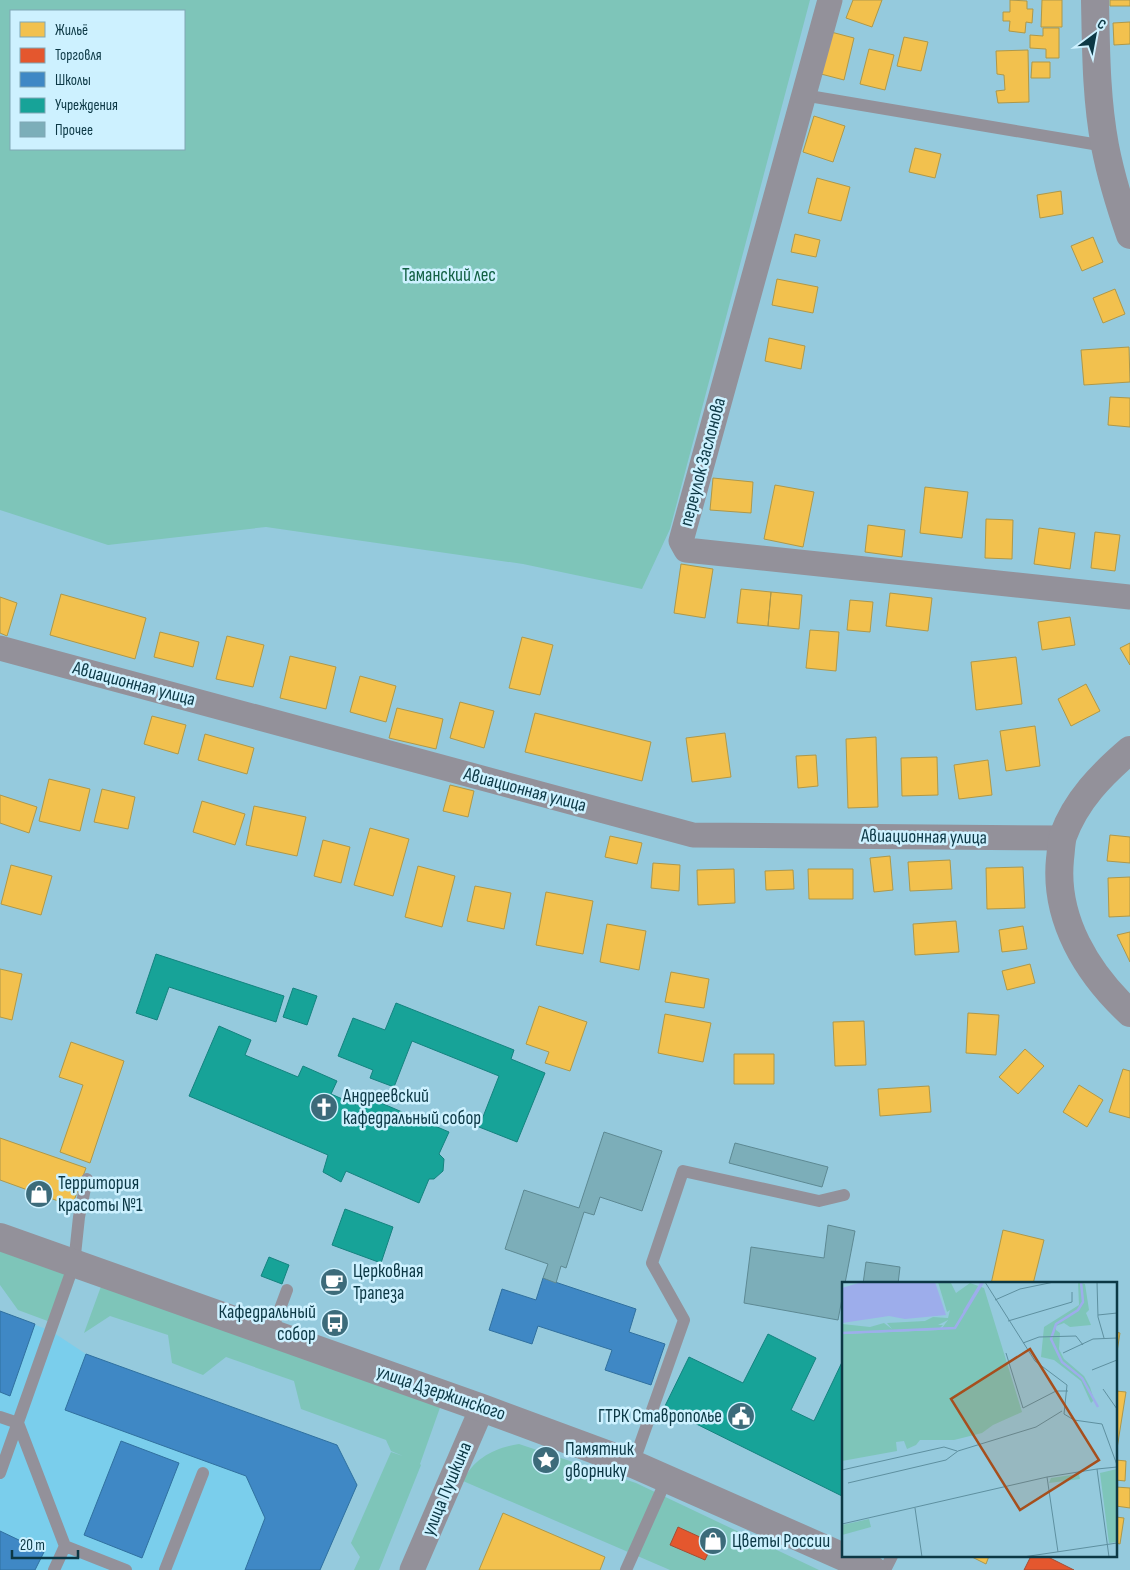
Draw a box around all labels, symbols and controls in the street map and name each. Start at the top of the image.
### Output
legend [10,10,185,150]
north arrow [1070,10,1120,60]
text: С [1094,15,1109,34]
text: Жильё [55,21,88,40]
text: Торговля [55,46,102,65]
text: Школы [55,71,91,90]
text: Учреждения [55,96,118,115]
text: Прочее [55,121,93,140]
park label: Таманский лес [402,264,496,287]
street label: переулок Заслонова [675,395,731,529]
street label: Авиационная улица [69,656,198,711]
street label: Авиационная улица [460,762,589,817]
street label: Авиационная улица [860,824,987,850]
place label: Андреевский кафедральный собор [342,1085,481,1130]
church icon: Андреевский кафедральный собор [309,1092,339,1122]
place label: Территория красоты №1 [58,1172,143,1217]
shop icon: Территория красоты №1 [24,1179,54,1209]
place label: Церковная Трапеза [353,1260,424,1305]
cafe icon: Церковная Трапеза [319,1267,349,1297]
inset map [842,1282,1118,1558]
place label: Кафедральный собор [219,1301,316,1346]
bus stop icon: Кафедральный собор [320,1308,350,1338]
street label: улица Дзержинского [373,1360,509,1426]
public building icon: ГТРК Ставрополье [726,1401,756,1431]
place label: ГТРК Ставрополье [598,1405,722,1428]
place label: Памятник дворнику [565,1438,635,1483]
street label: улица Пушкина [417,1439,477,1539]
place icon: Памятник дворнику [531,1445,561,1475]
shop icon: Цветы России [698,1526,728,1556]
scale bar [12,1528,79,1560]
place label: Цветы России [732,1530,830,1553]
text: 20 m [20,1536,45,1555]

